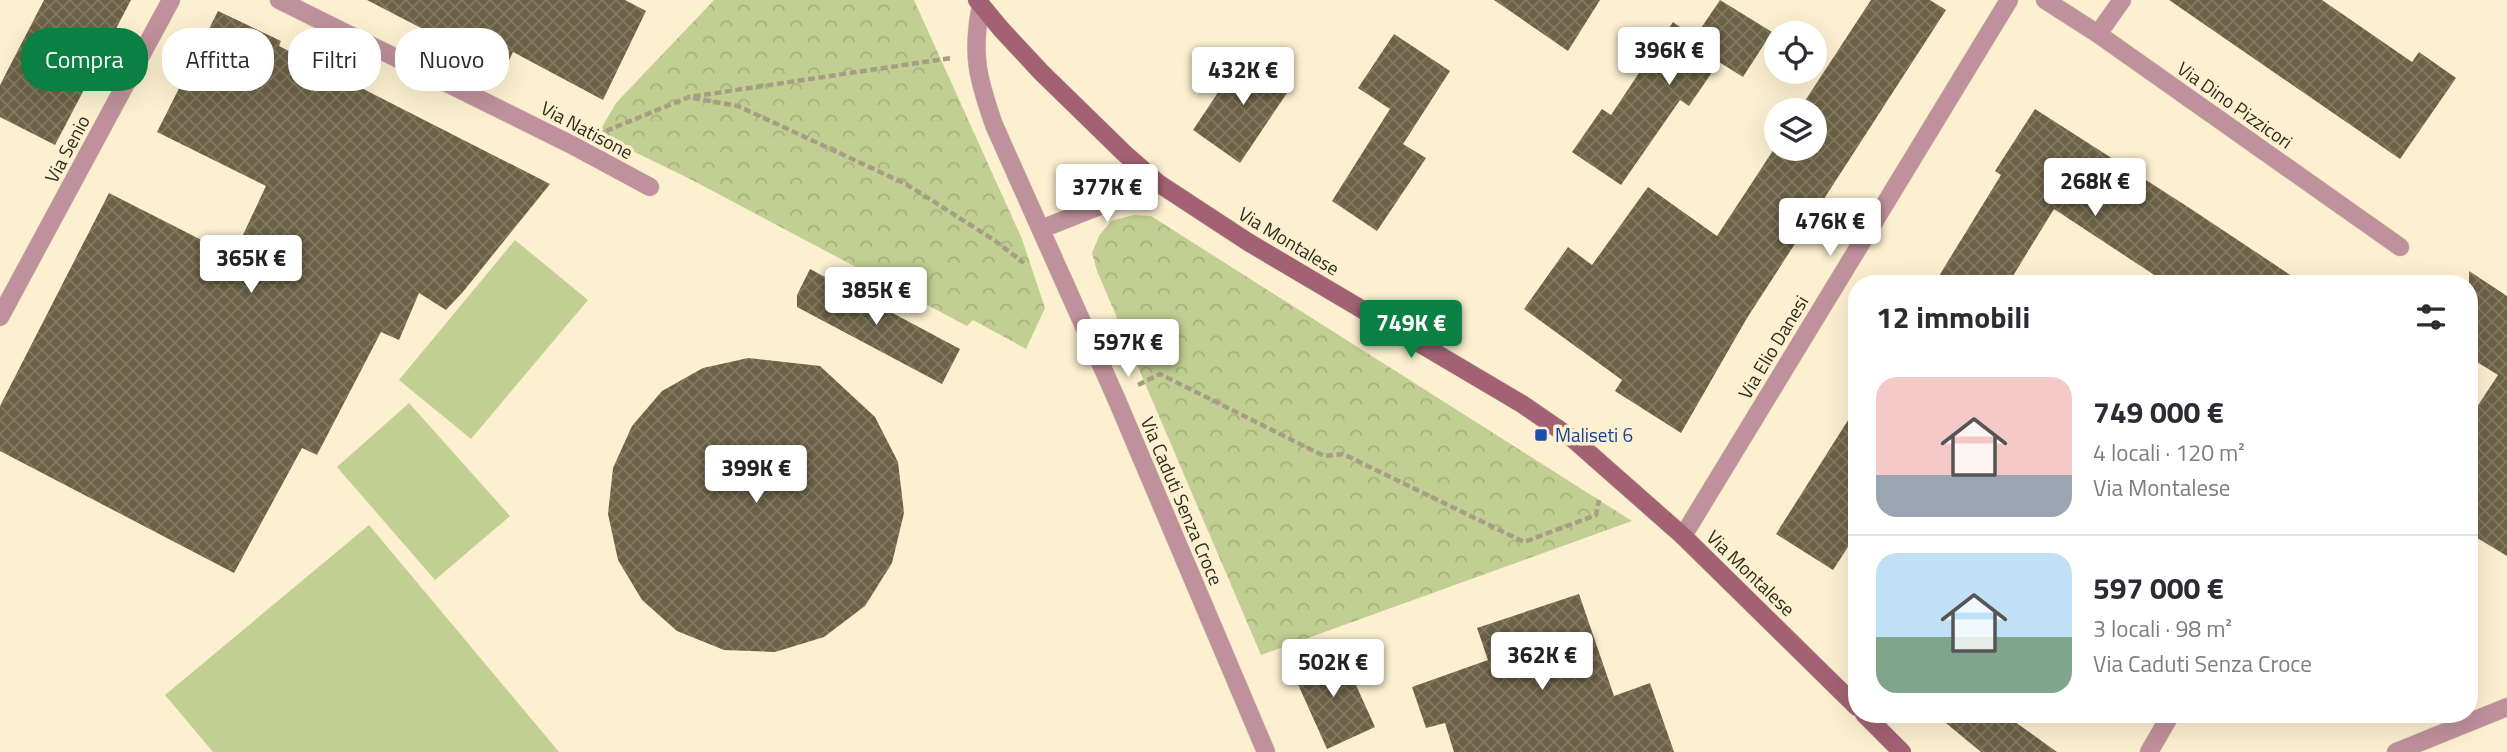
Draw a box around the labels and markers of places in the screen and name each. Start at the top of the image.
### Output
pin: 396K € [1612,28,1726,87]
pin: 432K € [1186,48,1300,107]
pin: 268K € [2038,158,2152,218]
pin: 377K € [1050,164,1164,224]
pin: 476K € [1773,198,1887,258]
pin: 365K € [194,236,308,295]
pin: 385K € [819,268,933,327]
pin: 749K € [1354,300,1468,360]
pin: 597K € [1071,320,1185,379]
place label: Maliseti 6 [1555,420,1633,449]
marker: Maliseti 6 [1533,427,1549,443]
pin: 399K € [699,446,813,505]
pin: 362K € [1485,632,1599,692]
pin: 502K € [1276,640,1390,699]

